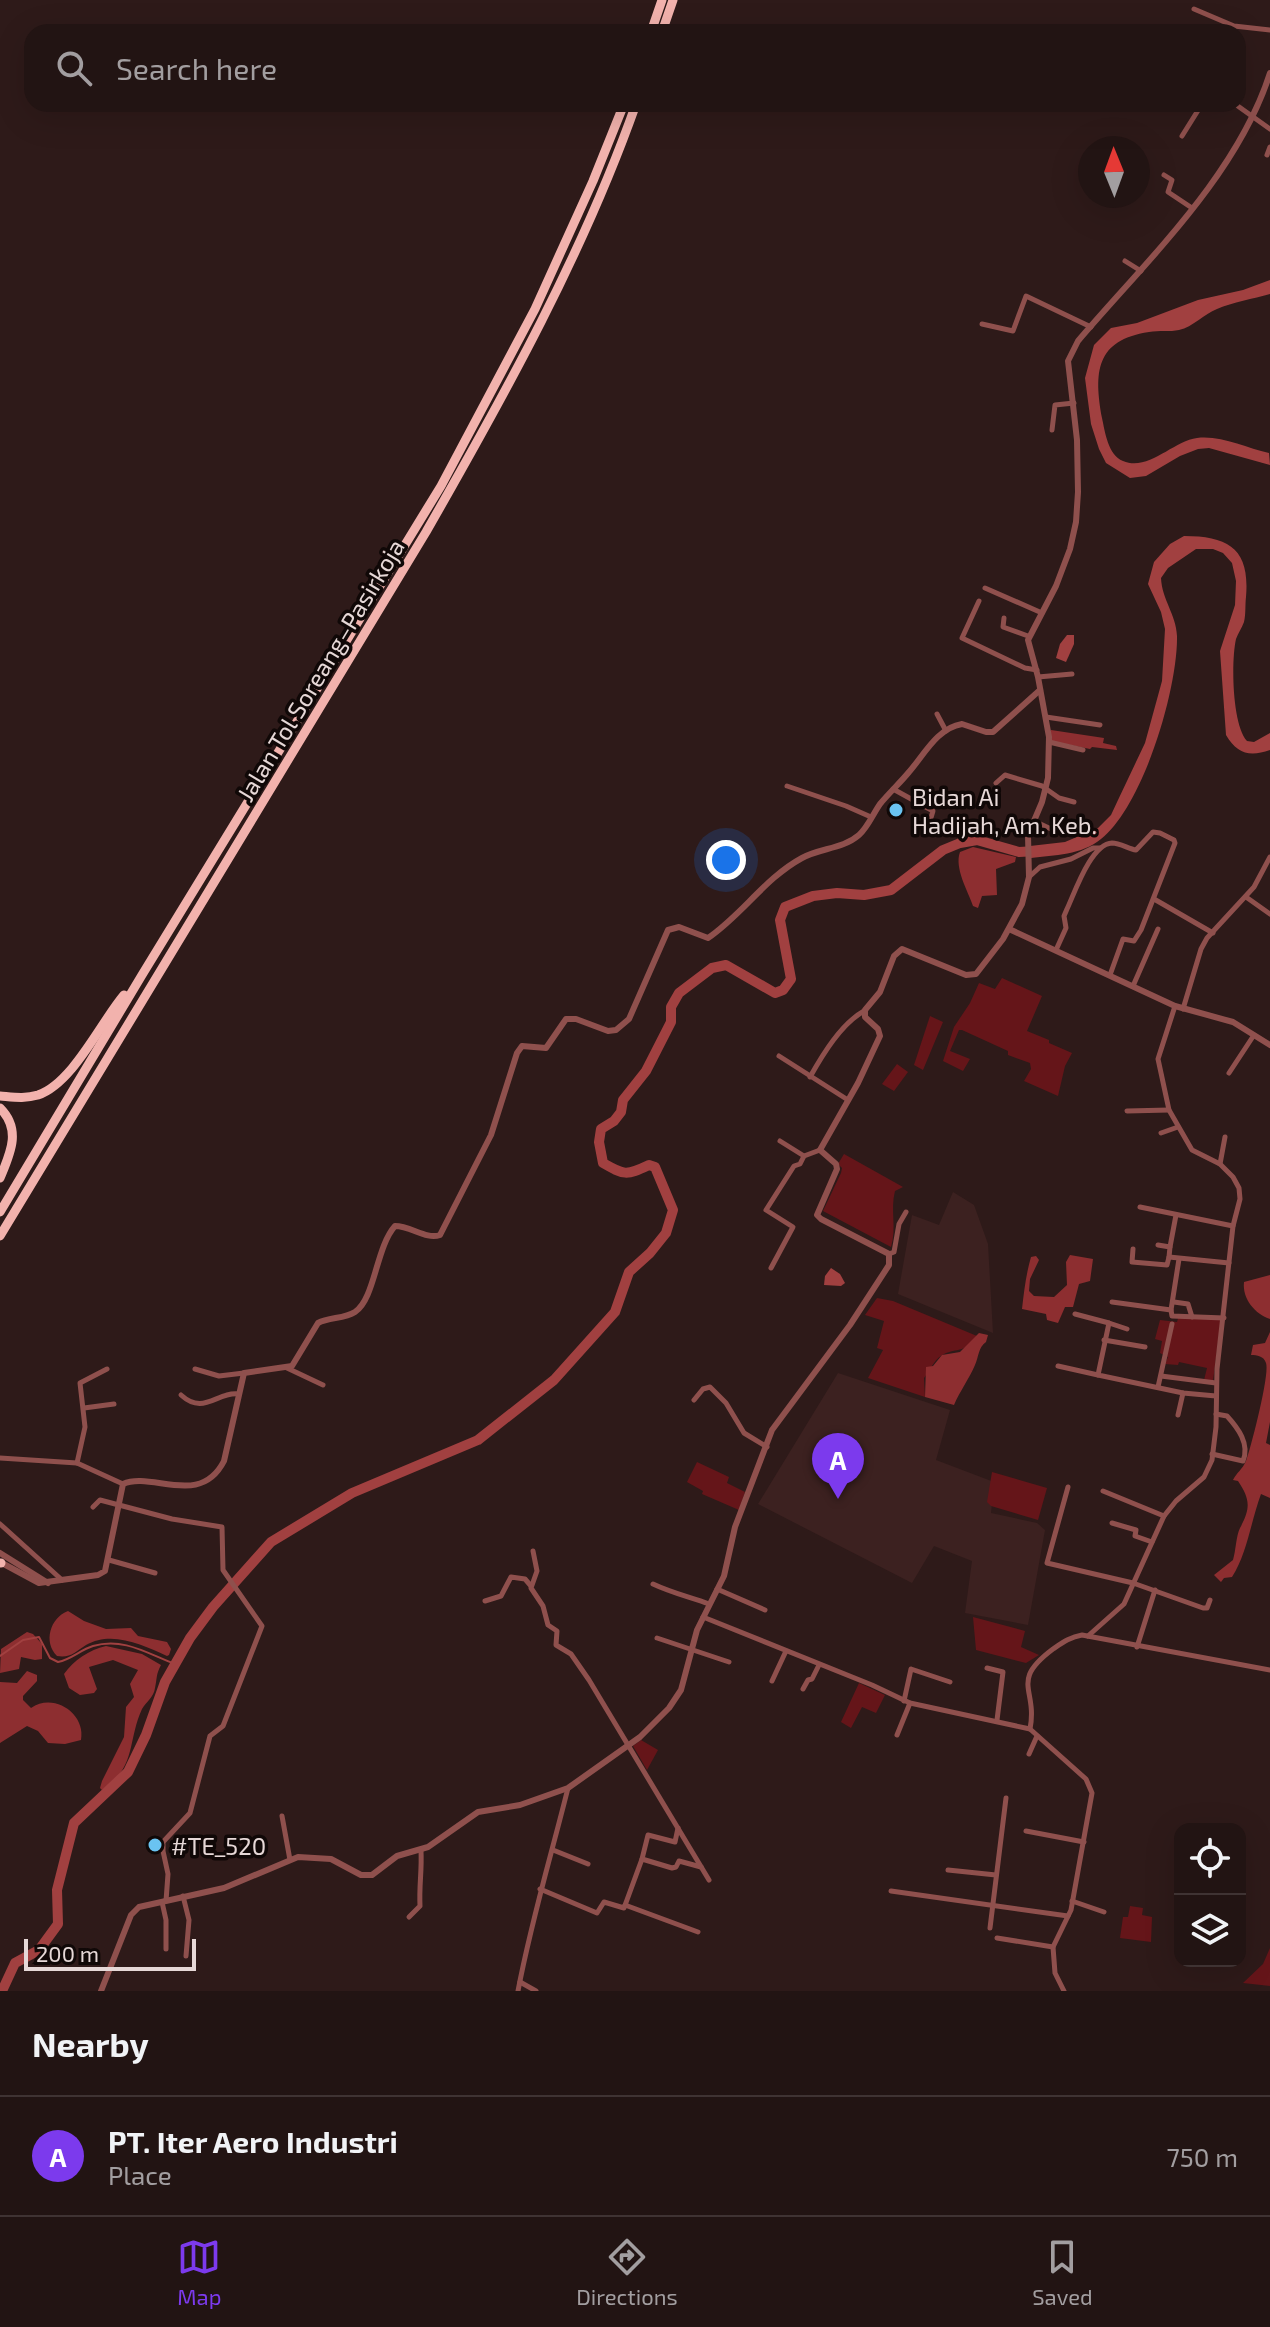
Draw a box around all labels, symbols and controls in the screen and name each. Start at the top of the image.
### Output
search box [24,24,1246,112]
icon: search [52,46,96,90]
text: Search here [116,50,277,86]
north arrow [1078,136,1150,208]
street label: Jalan Tol Soreang–Pasirkoja [230,534,410,806]
place label: Bidan Ai Hadijah, Am. Keb. [912,782,1097,839]
marker: Bidan Ai Hadijah, Am. Keb. [887,801,905,819]
your location [706,840,746,880]
pin: A [812,1433,864,1499]
map controls [1174,1823,1246,1967]
button: locate [1174,1823,1246,1895]
place label: #TE_520 [171,1831,266,1860]
marker: #TE_520 [146,1836,164,1854]
button: layers [1174,1895,1246,1967]
scale bar [24,1935,196,1971]
text: 200 m [36,1940,99,1966]
text: Nearby [32,2023,149,2064]
text: PT. Iter Aero Industri [108,2123,398,2159]
text: A [50,2141,66,2172]
text: 750 m [1166,2141,1238,2172]
text: Place [108,2159,172,2190]
tab: Map [177,2235,221,2309]
tab: Directions [576,2235,678,2309]
tab: Saved [1032,2235,1093,2309]

